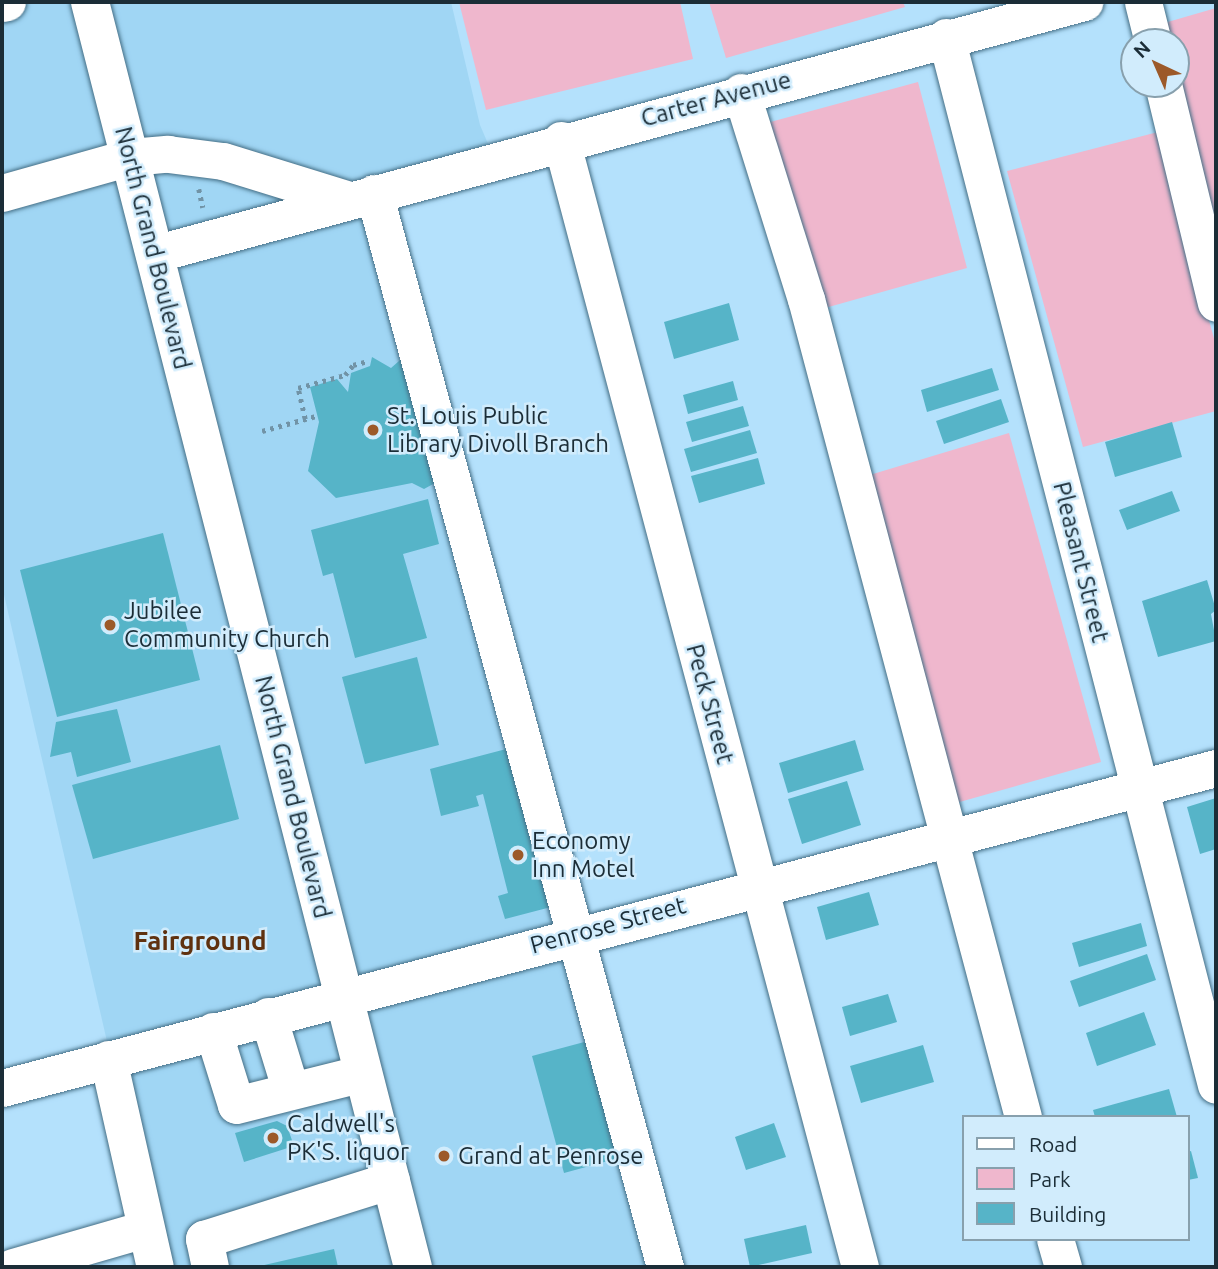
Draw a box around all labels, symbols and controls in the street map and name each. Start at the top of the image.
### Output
north arrow [1120,28,1190,98]
text: N [1129,36,1155,62]
street label: Carter Avenue [638,65,794,133]
street label: North Grand Boulevard [109,124,197,372]
place label: St. Louis Public Library Divoll Branch [387,402,609,458]
marker: St. Louis Public Library Divoll Branch [365,422,381,438]
street label: Pleasant Street [1047,479,1115,645]
place label: Jubilee Community Church [124,597,330,653]
marker: Jubilee Community Church [102,617,118,633]
street label: Peck Street [680,641,740,767]
street label: North Grand Boulevard [249,673,337,921]
place label: Economy Inn Motel [532,827,635,883]
marker: Economy Inn Motel [510,847,526,863]
street label: Penrose Street [527,890,689,960]
district label: Fairground [133,925,267,957]
place label: Caldwell's PK'S. liquor [287,1110,409,1166]
legend [962,1115,1190,1241]
marker: Caldwell's PK'S. liquor [265,1130,281,1146]
text: Road [1029,1132,1077,1156]
place label: Grand at Penrose [458,1142,643,1170]
marker: Grand at Penrose [436,1148,452,1164]
text: Park [1029,1167,1071,1191]
text: Building [1029,1202,1106,1226]

